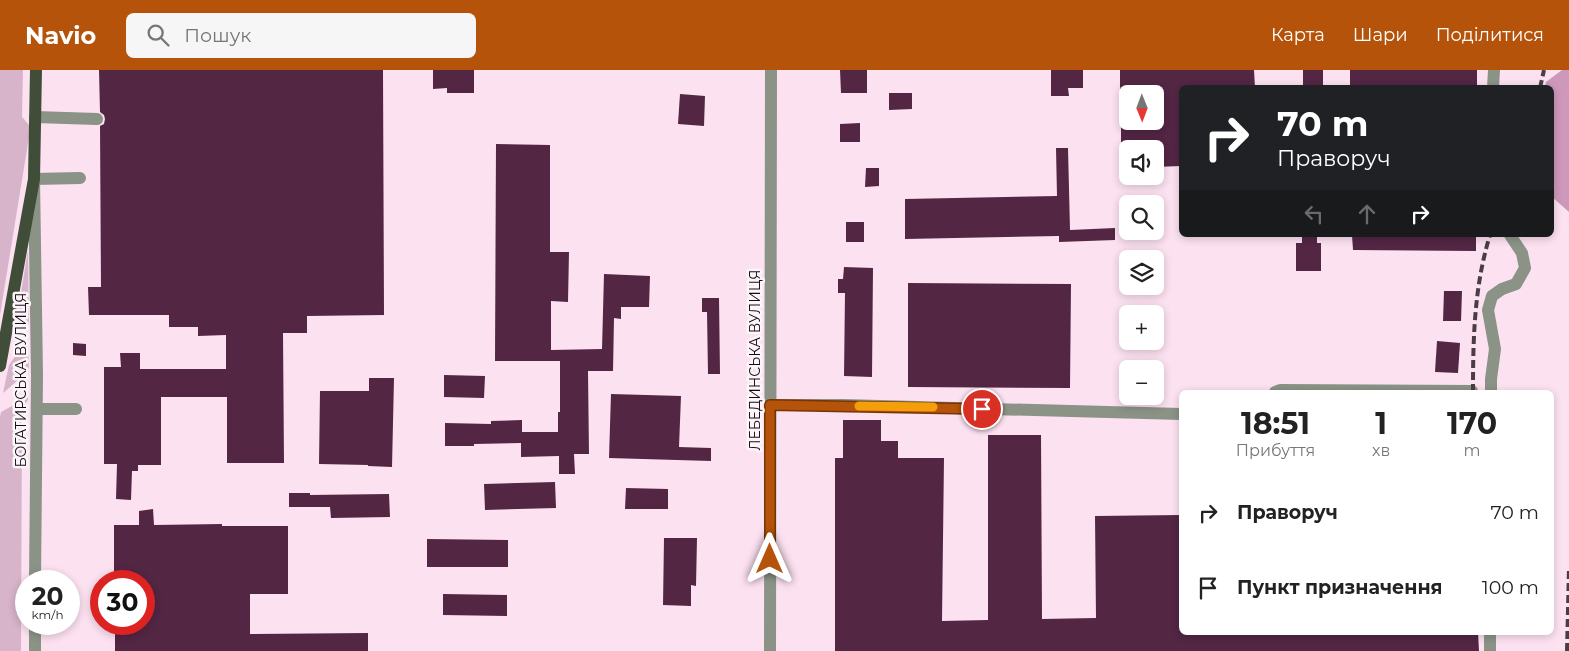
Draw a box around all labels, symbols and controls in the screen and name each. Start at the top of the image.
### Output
search box [126,13,476,58]
text: Navio [25,21,96,50]
icon: search [144,21,172,49]
text: Пошук [184,24,251,47]
text: Карта [1271,24,1325,46]
text: Шари [1353,24,1408,46]
text: Поділитися [1436,24,1544,46]
north arrow [1119,85,1164,130]
map controls [1119,85,1164,405]
text: 70 m [1277,102,1368,145]
icon: right [1194,105,1259,170]
button: sound [1119,140,1164,185]
text: Праворуч [1277,145,1391,172]
button: search [1119,195,1164,240]
icon: left [1300,200,1328,228]
icon: ahead [1353,200,1381,228]
icon: right [1406,200,1434,228]
button: layers [1119,250,1164,295]
street label: ЛЕБЕДИНСЬКА ВУЛИЦЯ [746,269,764,451]
street label: БОГАТИРСЬКА ВУЛИЦЯ [12,292,30,468]
button: + [1119,305,1164,350]
button: − [1119,360,1164,405]
pin [961,388,1003,430]
icon: arrive [968,395,996,423]
text: 18:51 [1241,405,1310,442]
text: 1 [1375,405,1387,442]
text: 170 [1447,405,1497,442]
text: Прибуття [1236,441,1315,460]
text: хв [1372,441,1390,460]
text: m [1464,441,1481,460]
icon: right [1194,499,1222,527]
text: Праворуч [1237,501,1338,524]
text: 70 m [1490,501,1539,524]
position arrow [743,532,795,584]
speed limit sign: 30 [90,570,155,635]
icon: arrive [1194,574,1222,602]
text: Пункт призначення [1237,576,1443,599]
text: 100 m [1482,576,1539,599]
text: 20 [32,581,63,611]
text: km/h [31,607,64,622]

